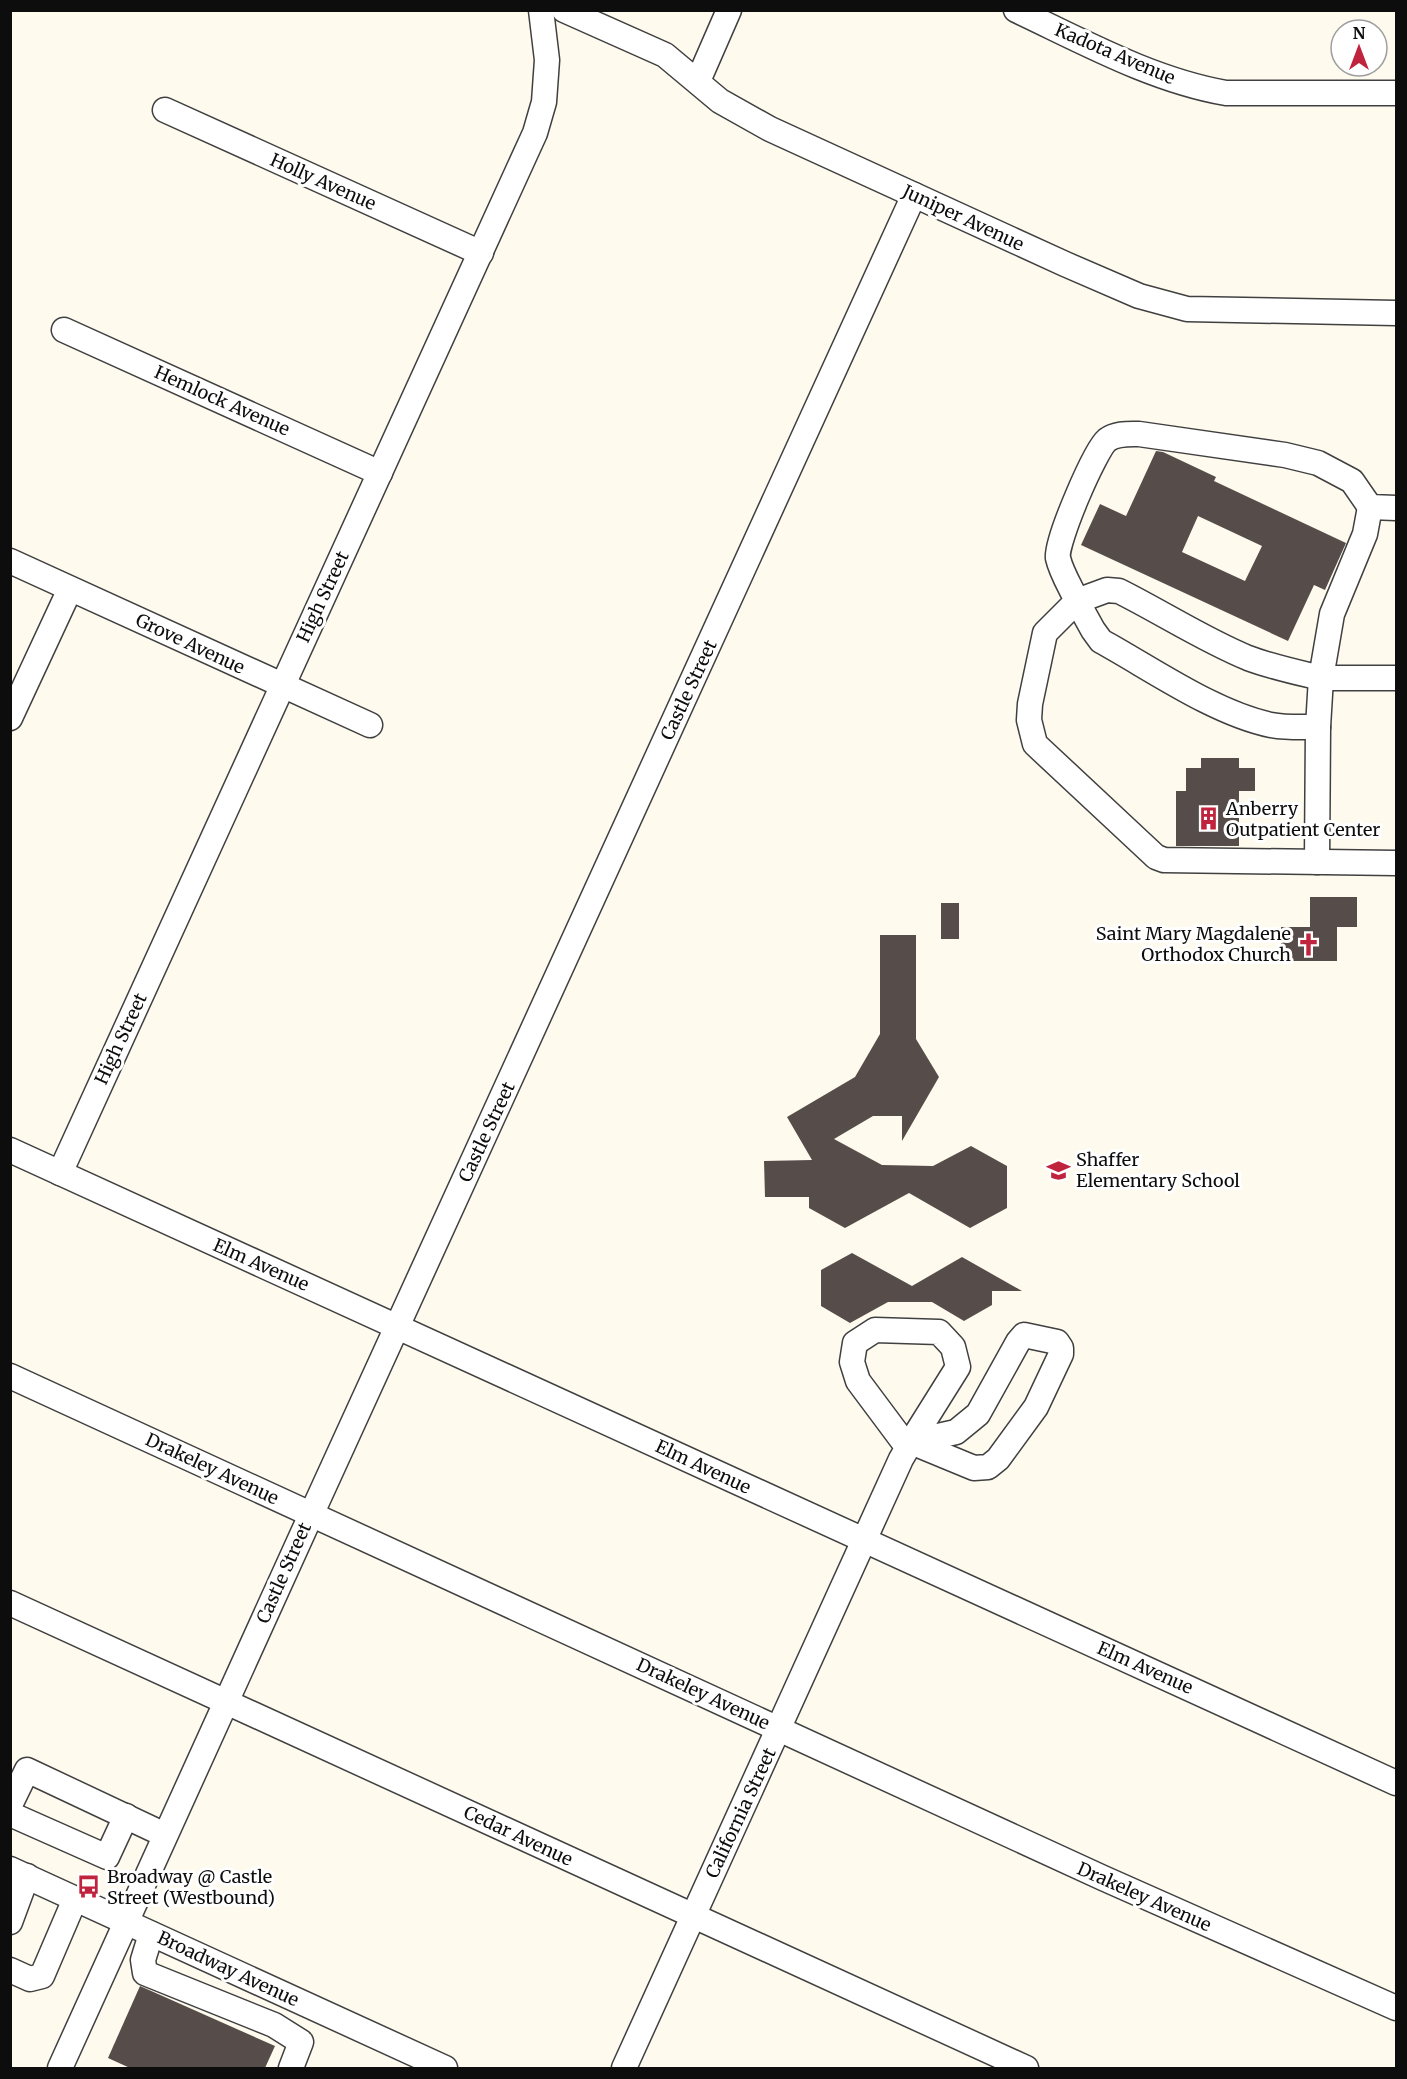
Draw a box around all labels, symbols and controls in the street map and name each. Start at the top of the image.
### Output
street label: Kadota Avenue [1052,18,1179,89]
north arrow [1329,18,1389,78]
text: N [1353,23,1366,43]
street label: Holly Avenue [267,148,380,215]
street label: Juniper Avenue [898,179,1028,256]
street label: Hemlock Avenue [151,360,293,441]
street label: High Street [291,547,354,646]
street label: Grove Avenue [132,608,248,679]
street label: Castle Street [655,636,722,744]
place label: Anberry Outpatient Center [1225,797,1380,841]
building icon: Anberry Outpatient Center [1195,806,1221,832]
place label: Saint Mary Magdalene Orthodox Church [1096,922,1291,966]
church icon: Saint Mary Magdalene Orthodox Church [1296,931,1322,957]
street label: High Street [89,989,152,1088]
street label: Castle Street [453,1078,520,1186]
place label: Shaffer Elementary School [1076,1148,1240,1192]
school or university icon: Shaffer Elementary School [1045,1157,1071,1183]
street label: Elm Avenue [210,1233,313,1296]
street label: Drakeley Avenue [142,1428,282,1509]
street label: Elm Avenue [652,1434,755,1499]
street label: Castle Street [251,1519,316,1627]
street label: Elm Avenue [1094,1636,1197,1699]
street label: Drakeley Avenue [633,1653,773,1734]
street label: California Street [700,1744,781,1882]
street label: Cedar Avenue [460,1800,576,1871]
street label: Drakeley Avenue [1074,1857,1215,1936]
place label: Broadway @ Castle Street (Westbound) [107,1865,275,1909]
bus stop icon: Broadway @ Castle Street (Westbound) [76,1874,102,1900]
street label: Broadway Avenue [154,1926,303,2011]

